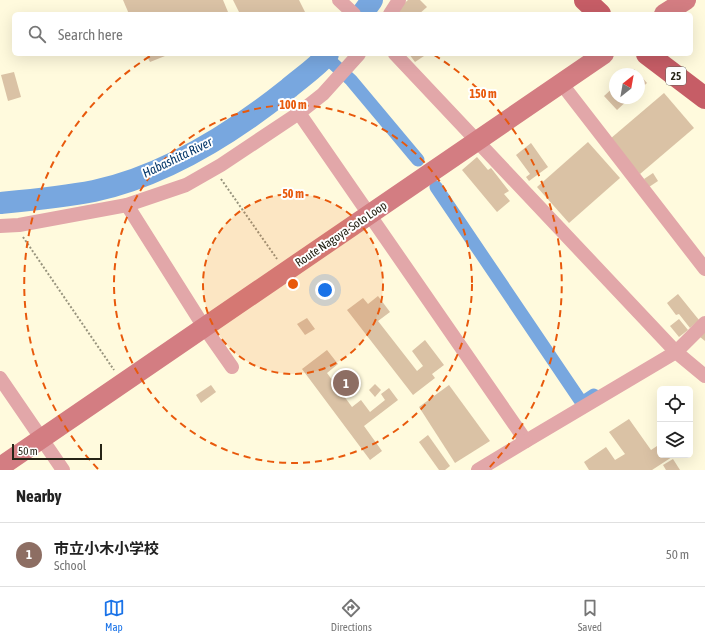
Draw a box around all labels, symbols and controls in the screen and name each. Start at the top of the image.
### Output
search box [12,12,693,56]
icon: search [26,23,48,45]
text: Search here [58,26,123,43]
road number: 25 [666,67,686,85]
north arrow [609,68,645,104]
text: 150 m [469,87,497,101]
text: 100 m [279,98,307,112]
water label: Habashita River [140,134,216,181]
text: 50 m [282,187,304,201]
street label: Route Nagoya-Soto Loop [293,198,390,270]
centre of rings [286,277,300,291]
your location [315,280,335,300]
pin: 1 [333,368,359,398]
map controls [657,386,693,458]
button: locate [657,386,693,422]
button: layers [657,422,693,458]
scale bar [12,442,102,461]
text: 50 m [18,445,38,457]
text: Nearby [16,486,62,506]
text: 市立小木小学校 [54,540,159,557]
text: 1 [26,547,32,562]
text: 50 m [666,547,689,562]
text: School [54,558,86,573]
tab: Map [103,597,125,633]
tab: Directions [331,597,372,633]
tab: Saved [578,597,602,633]

